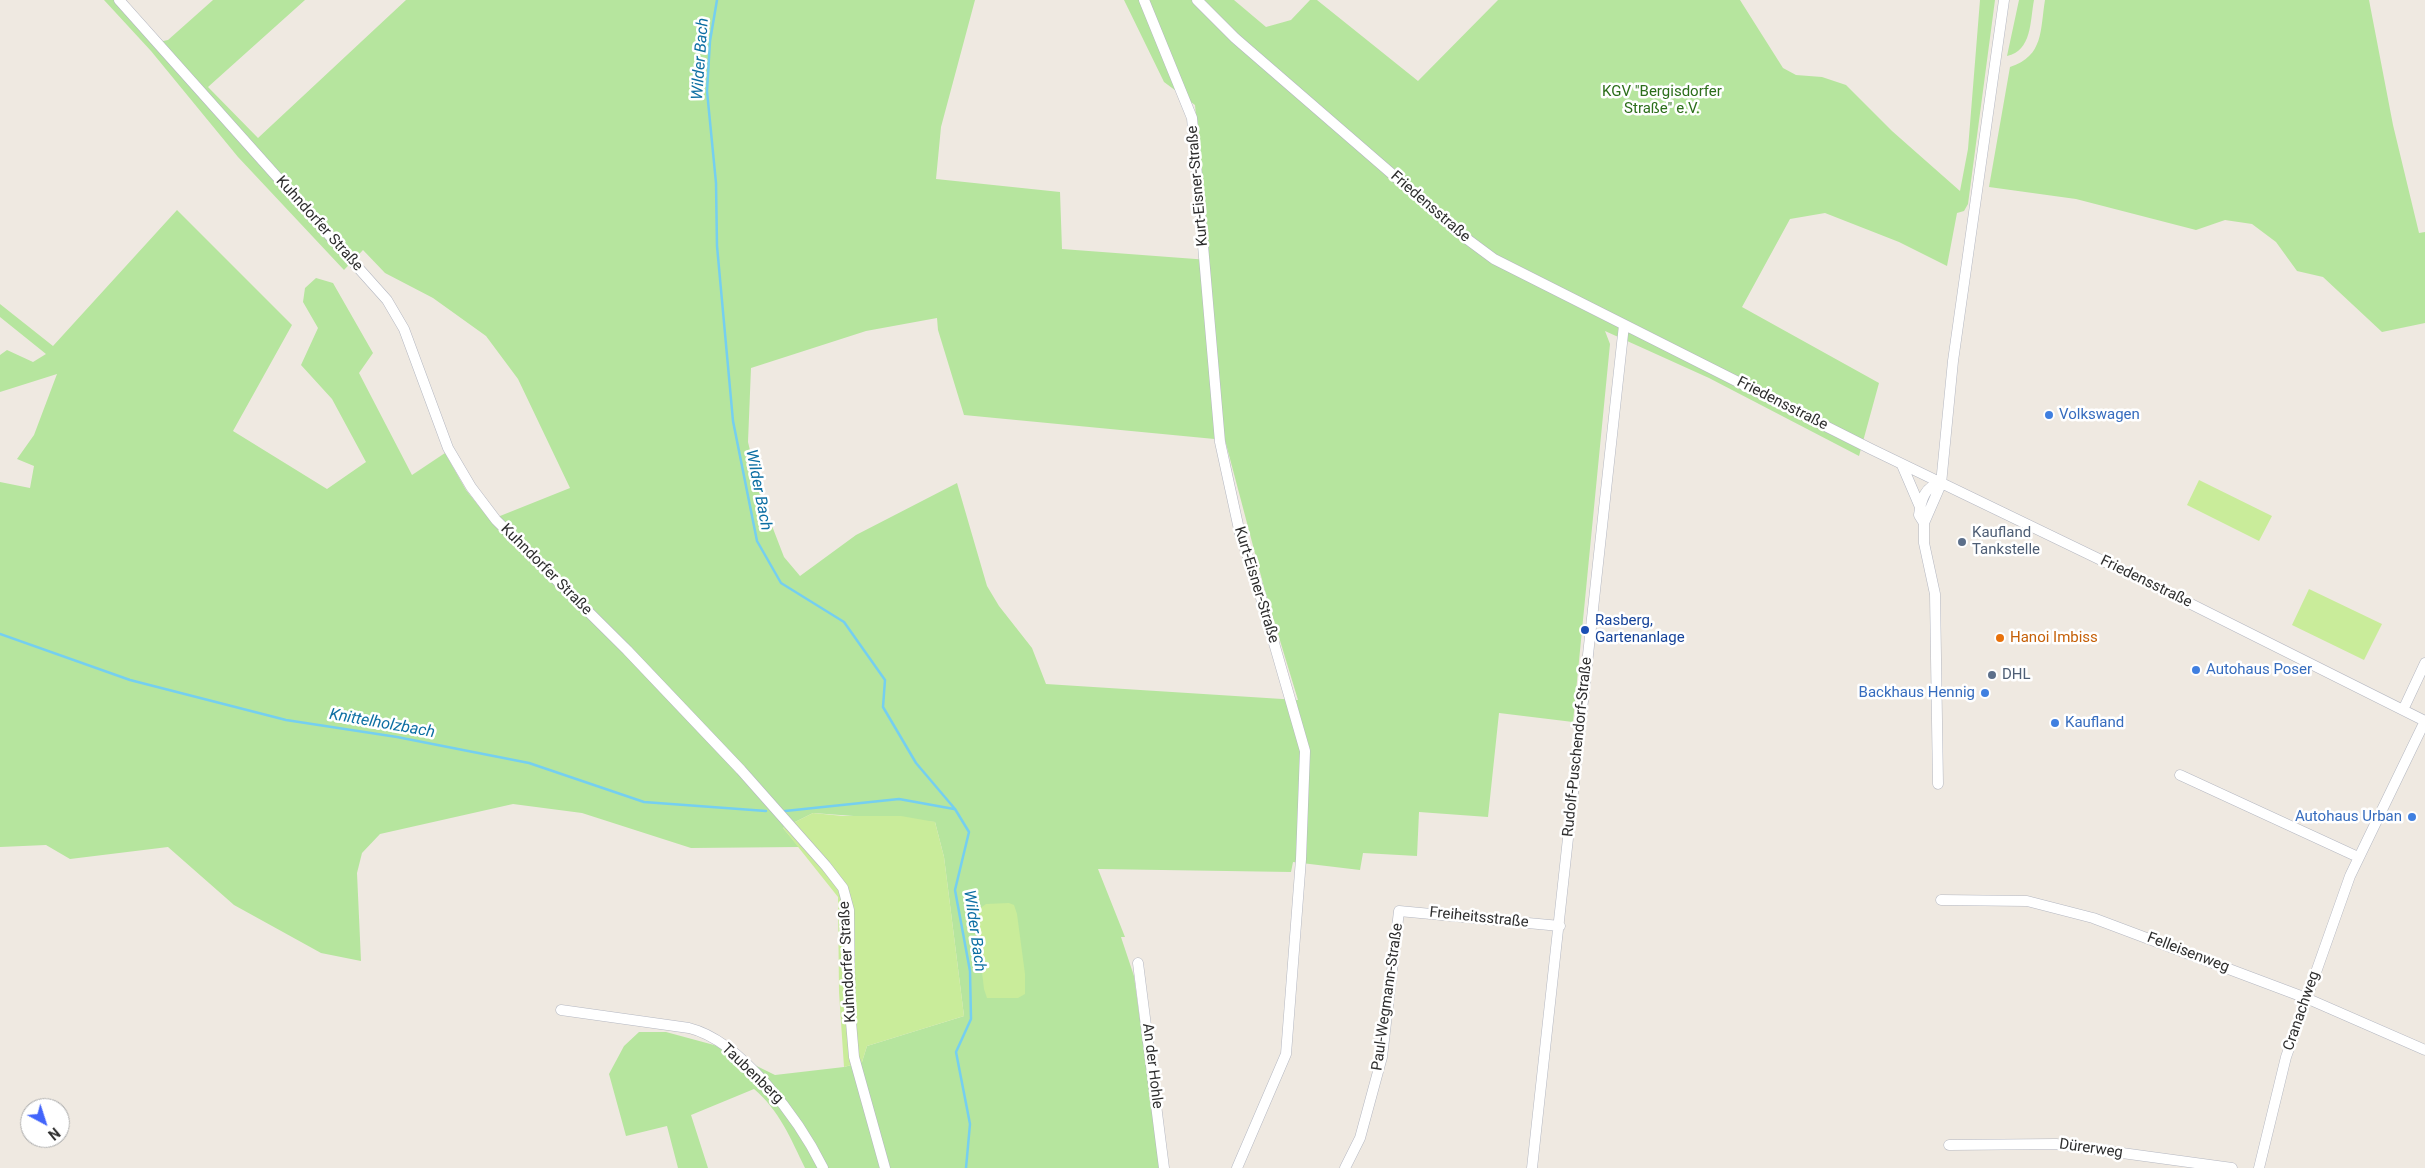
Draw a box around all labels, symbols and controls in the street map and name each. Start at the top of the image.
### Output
water label: Wilder Bach [689,17,713,101]
park label: KGV "Bergisdorfer Straße" e.V. [1602,83,1722,118]
street label: Kurt-Eisner-Straße [1184,125,1212,247]
street label: Friedensstraße [1386,168,1474,246]
street label: Kuhndorfer Straße [272,173,366,275]
street label: Friedensstraße [1733,373,1831,435]
place label: Volkswagen [2059,406,2140,424]
marker: Volkswagen [2043,409,2055,421]
water label: Wilder Bach [741,448,775,532]
street label: Kuhndorfer Straße [497,521,595,619]
street label: Kurt-Eisner-Straße [1230,524,1282,646]
place label: Kaufland Tankstelle [1972,524,2040,559]
marker: Kaufland Tankstelle [1956,536,1968,548]
street label: Friedensstraße [2097,552,2195,612]
place label: Rasberg, Gartenanlage [1595,612,1685,647]
marker: Rasberg, Gartenanlage [1579,624,1591,636]
place label: Hanoi Imbiss [2010,629,2098,647]
marker: Hanoi Imbiss [1994,632,2006,644]
street label: Rudolf-Puschendorf-Straße [1560,656,1596,838]
place label: Autohaus Poser [2206,661,2312,679]
marker: Autohaus Poser [2190,664,2202,676]
place label: DHL [2002,666,2031,684]
marker: DHL [1986,669,1998,681]
place label: Backhaus Hennig [1859,684,1975,702]
marker: Backhaus Hennig [1979,687,1991,699]
water label: Knittelholzbach [328,705,436,743]
place label: Kaufland [2065,714,2124,732]
marker: Kaufland [2049,717,2061,729]
place label: Autohaus Urban [2295,808,2402,826]
marker: Autohaus Urban [2406,811,2418,823]
water label: Wilder Bach [959,889,989,973]
street label: Kuhndorfer Straße [836,901,860,1023]
street label: Freiheitsstraße [1429,904,1529,932]
street label: Paul-Wegmann-Straße [1369,922,1407,1072]
street label: Felleisenweg [2144,929,2232,977]
street label: Cranachweg [2280,969,2324,1053]
street label: An der Hohle [1138,1022,1166,1110]
street label: Taubenberg [717,1040,787,1108]
north arrow [20,1098,70,1148]
text: N [45,1124,63,1143]
street label: Dürerweg [2058,1136,2124,1162]

